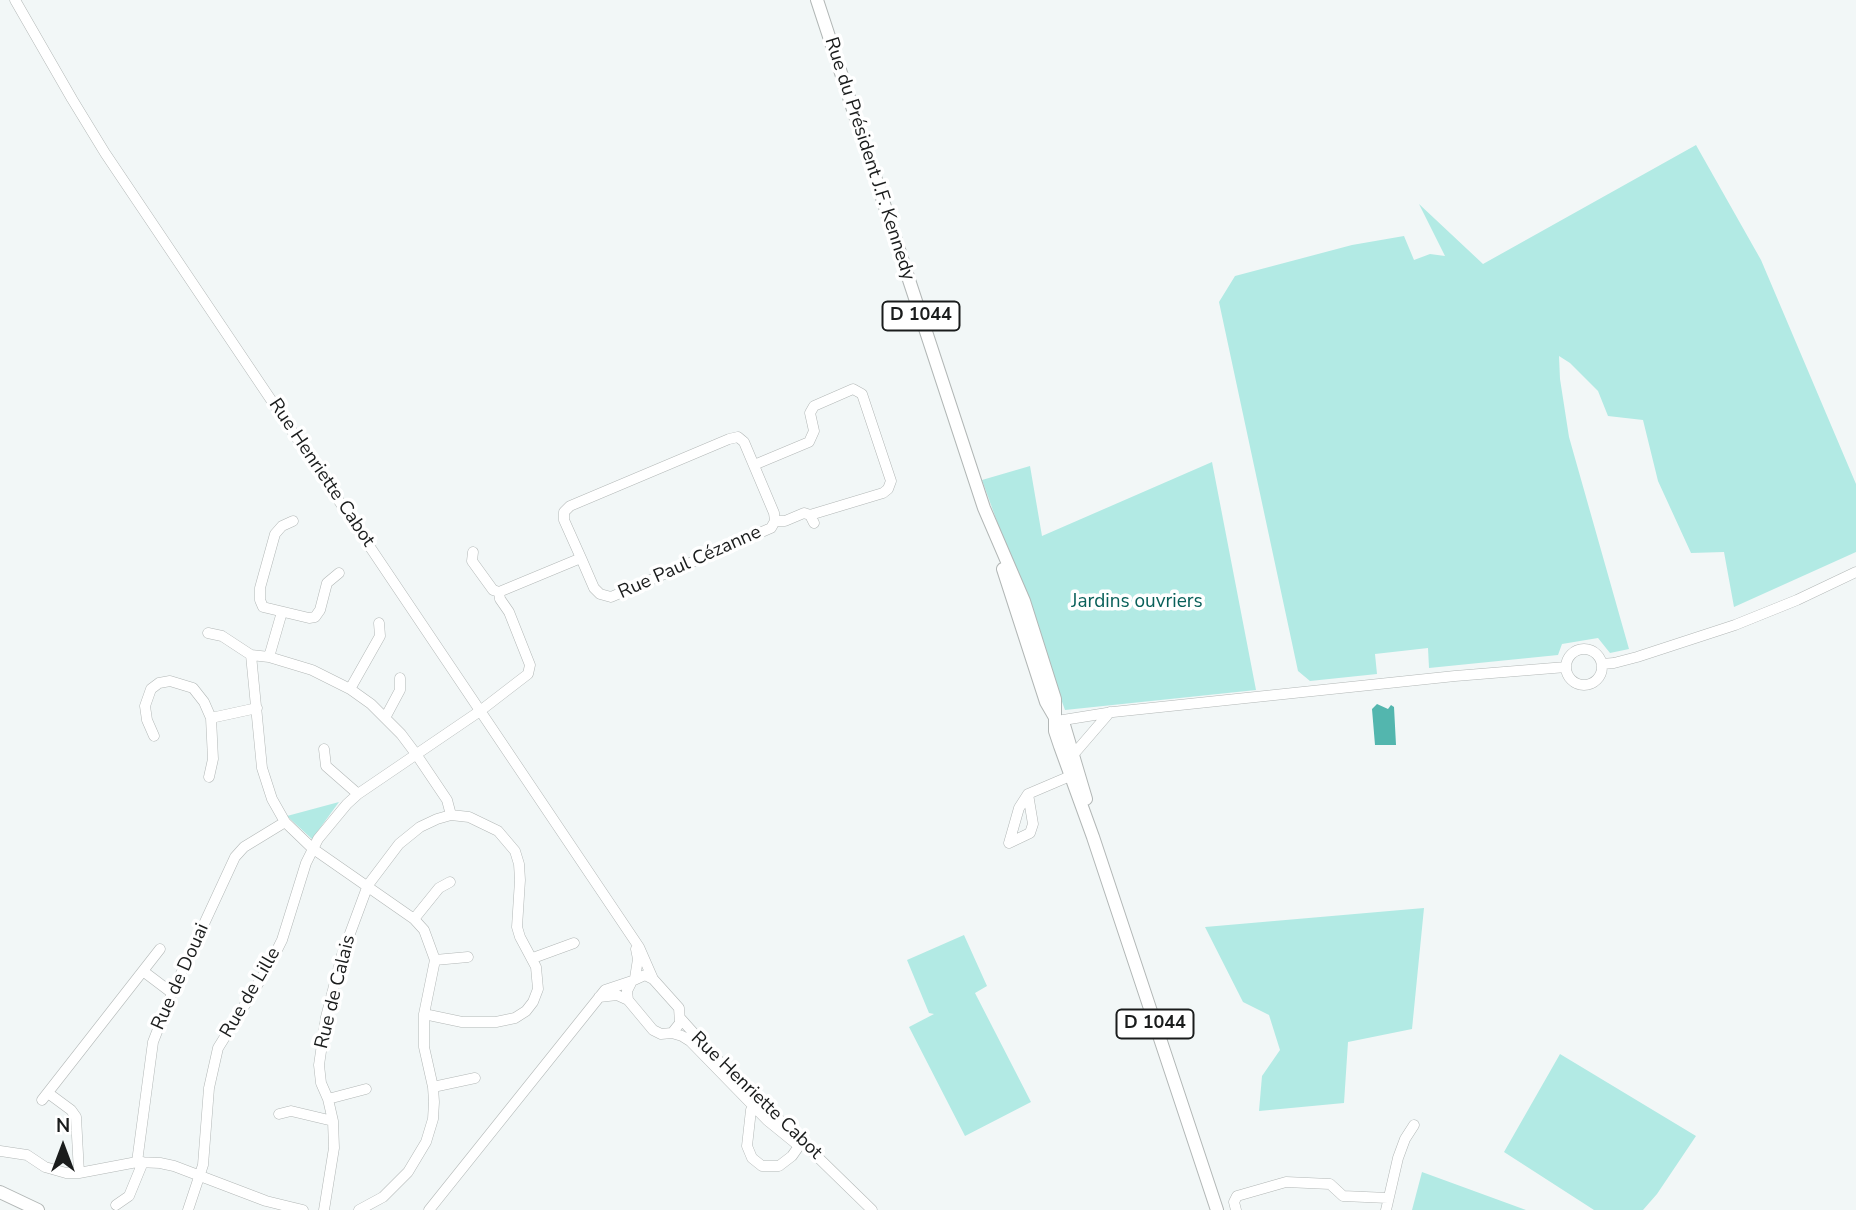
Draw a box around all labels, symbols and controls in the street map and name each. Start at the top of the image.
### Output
street label: Rue du Président J.F. Kennedy [819,35,919,283]
road number: D 1044 [883,302,960,330]
street label: Rue Henriette Cabot [263,395,379,551]
street label: Rue Paul Cézanne [615,521,765,605]
park label: Jardins ouvriers [1071,591,1203,613]
street label: Rue de Douai [147,920,215,1034]
street label: Rue de Calais [311,933,361,1051]
street label: Rue de Lille [216,944,286,1042]
road number: D 1044 [1116,1009,1194,1038]
street label: Rue Henriette Cabot [686,1027,826,1165]
north arrow [28,1112,98,1182]
text: N [56,1113,70,1139]

